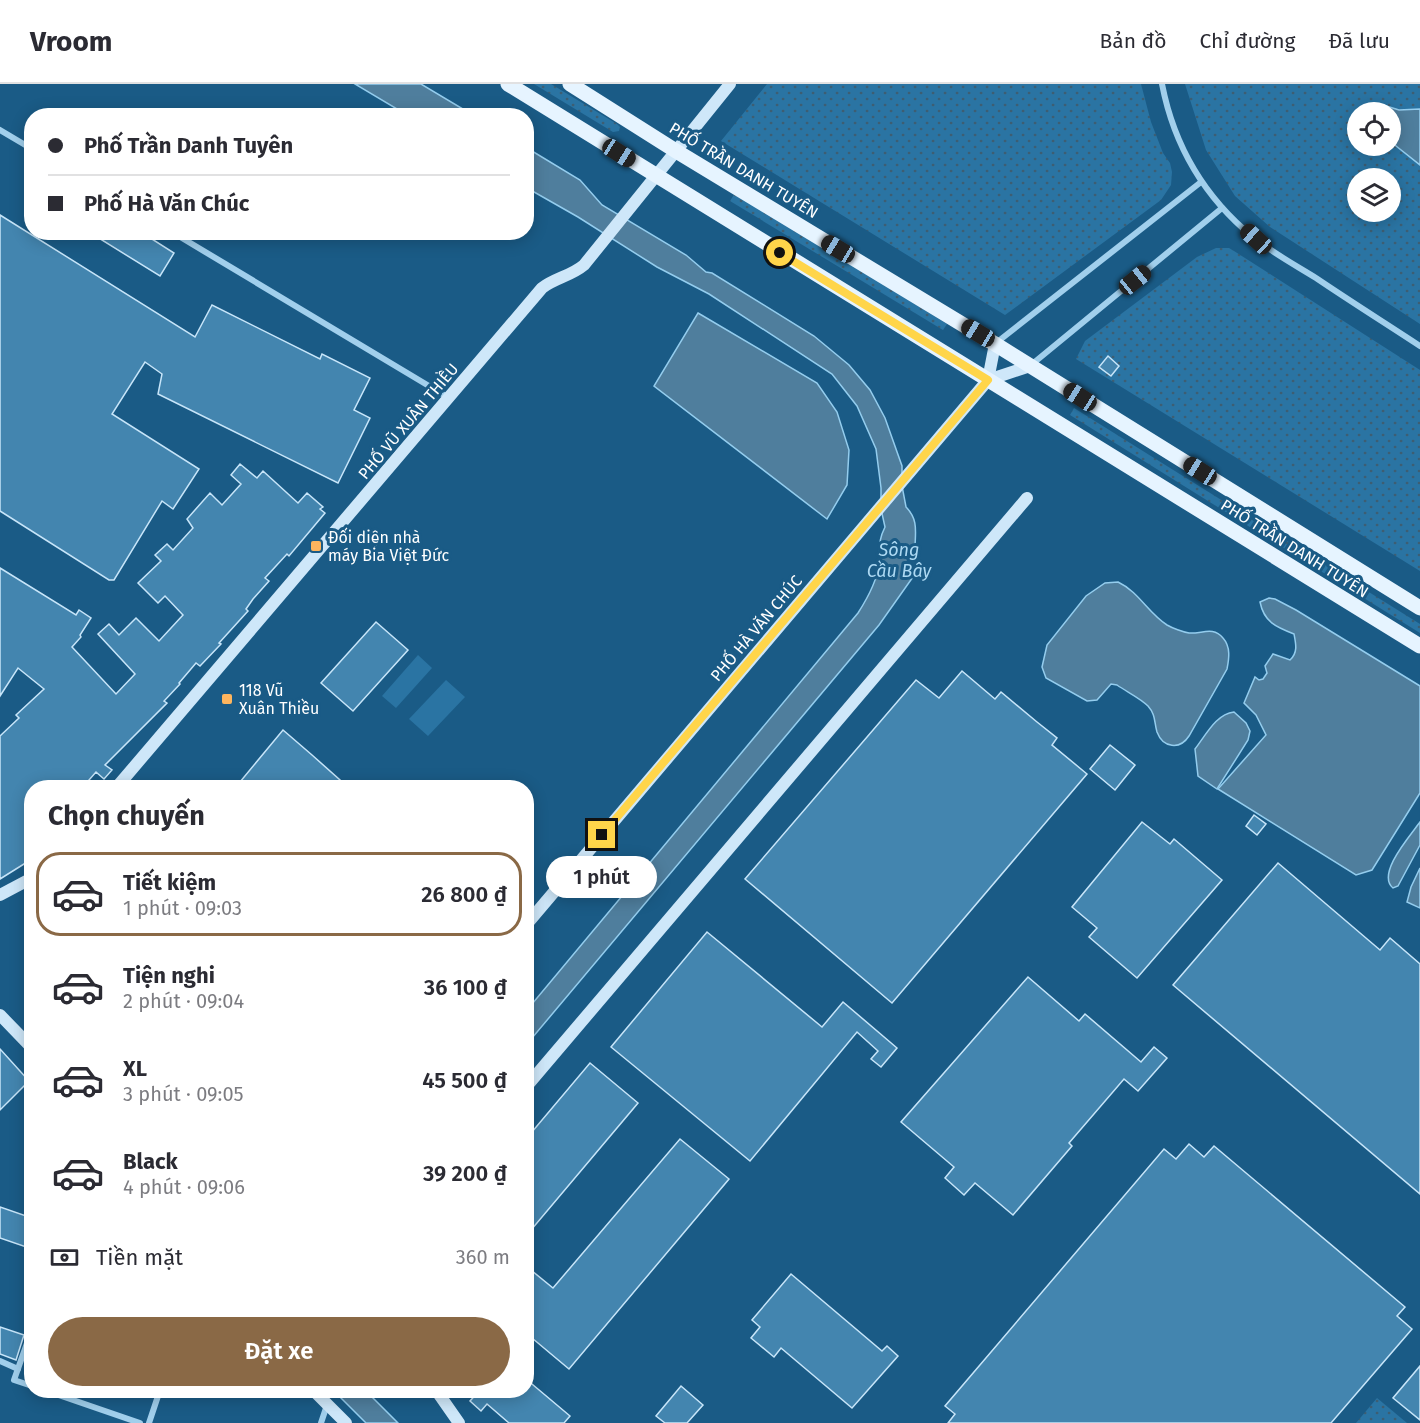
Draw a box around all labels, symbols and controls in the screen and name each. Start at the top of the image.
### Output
text: Vroom [30,25,112,58]
text: Bản đồ [1099,28,1166,54]
text: Chỉ đường [1199,28,1295,54]
text: Đã lưu [1328,28,1390,54]
map controls [1347,102,1401,222]
button: locate [1347,102,1401,156]
street label: PHỐ TRẦN DANH TUYÊN [666,116,823,222]
text: Phố Trần Danh Tuyên [84,132,293,159]
car [599,136,639,170]
button: layers [1347,168,1401,222]
text: Phố Hà Văn Chúc [84,190,249,217]
car [1237,220,1275,258]
car [818,232,858,266]
route start [766,239,793,266]
car [1115,262,1155,298]
car [958,316,998,350]
street label: PHỐ VŨ XUÂN THIỀU [352,358,462,483]
car [1060,380,1100,414]
car [1180,454,1220,488]
street label: PHỐ TRẦN DANH TUYÊN [1217,493,1374,602]
place label: Đối diện nhà máy Bia Việt Đức [328,527,449,565]
marker: Đối diện nhà máy Bia Việt Đức [309,539,323,553]
water label: Sông Cầu Bây [867,539,933,582]
street label: PHỐ HÀ VĂN CHÚC [704,570,806,685]
place label: 118 Vũ Xuân Thiều [239,681,319,718]
marker: 118 Vũ Xuân Thiều [220,692,234,706]
text: Chọn chuyến [48,800,205,832]
route end [588,821,615,848]
callout: 1 phút [546,856,658,898]
text: 1 phút [573,865,630,889]
icon: car [51,867,105,921]
text: Tiết kiệm [123,869,216,896]
text: 26 800 ₫ [421,881,507,908]
text: 1 phút · 09:03 [123,896,242,920]
icon: car [51,960,105,1014]
text: Tiện nghi [123,962,215,989]
text: 36 100 ₫ [424,974,507,1001]
text: 2 phút · 09:04 [123,989,244,1013]
icon: car [51,1053,105,1107]
text: XL [123,1055,147,1082]
text: 45 500 ₫ [422,1067,507,1094]
text: 3 phút · 09:05 [123,1082,244,1106]
icon: car [51,1146,105,1200]
text: Black [123,1148,178,1175]
text: 39 200 ₫ [423,1160,507,1187]
text: 4 phút · 09:06 [123,1175,245,1199]
icon: cash [48,1241,81,1274]
text: Tiền mặt [96,1244,183,1271]
text: 360 m [456,1245,510,1269]
button: Đặt xe [48,1317,510,1386]

